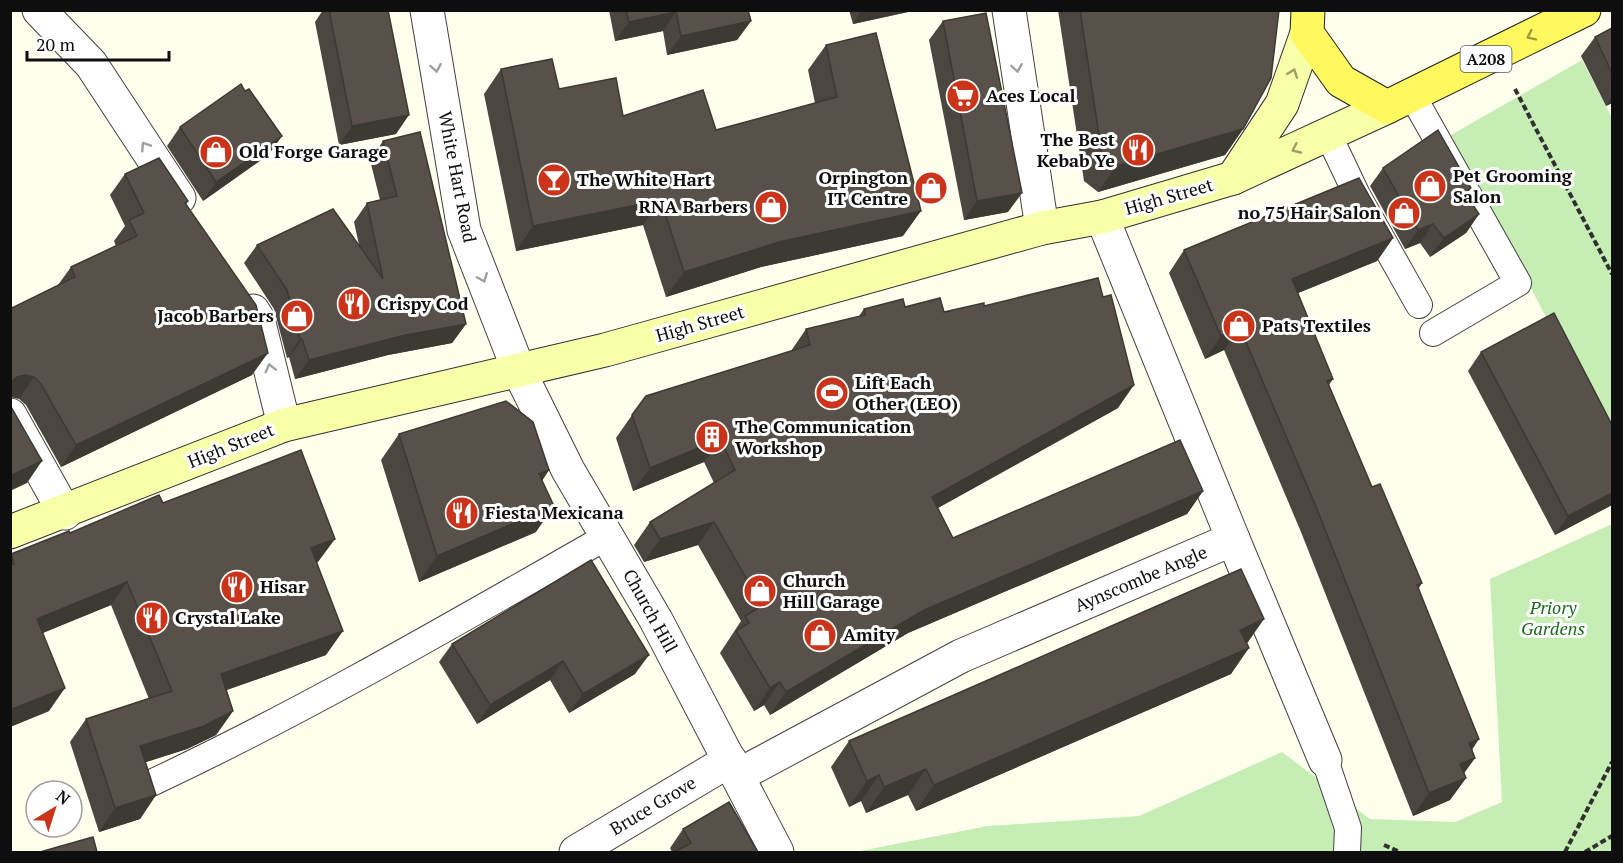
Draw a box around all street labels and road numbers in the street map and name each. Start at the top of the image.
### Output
road number: A208 [1460,46,1512,72]
street label: White Hart Road [433,109,482,244]
street label: High Street [1122,172,1216,220]
street label: High Street [653,299,747,347]
street label: High Street [184,417,278,473]
street label: Aynscombe Angle [1071,539,1211,617]
street label: Church Hill [618,564,684,657]
street label: Bruce Grove [605,770,700,840]

